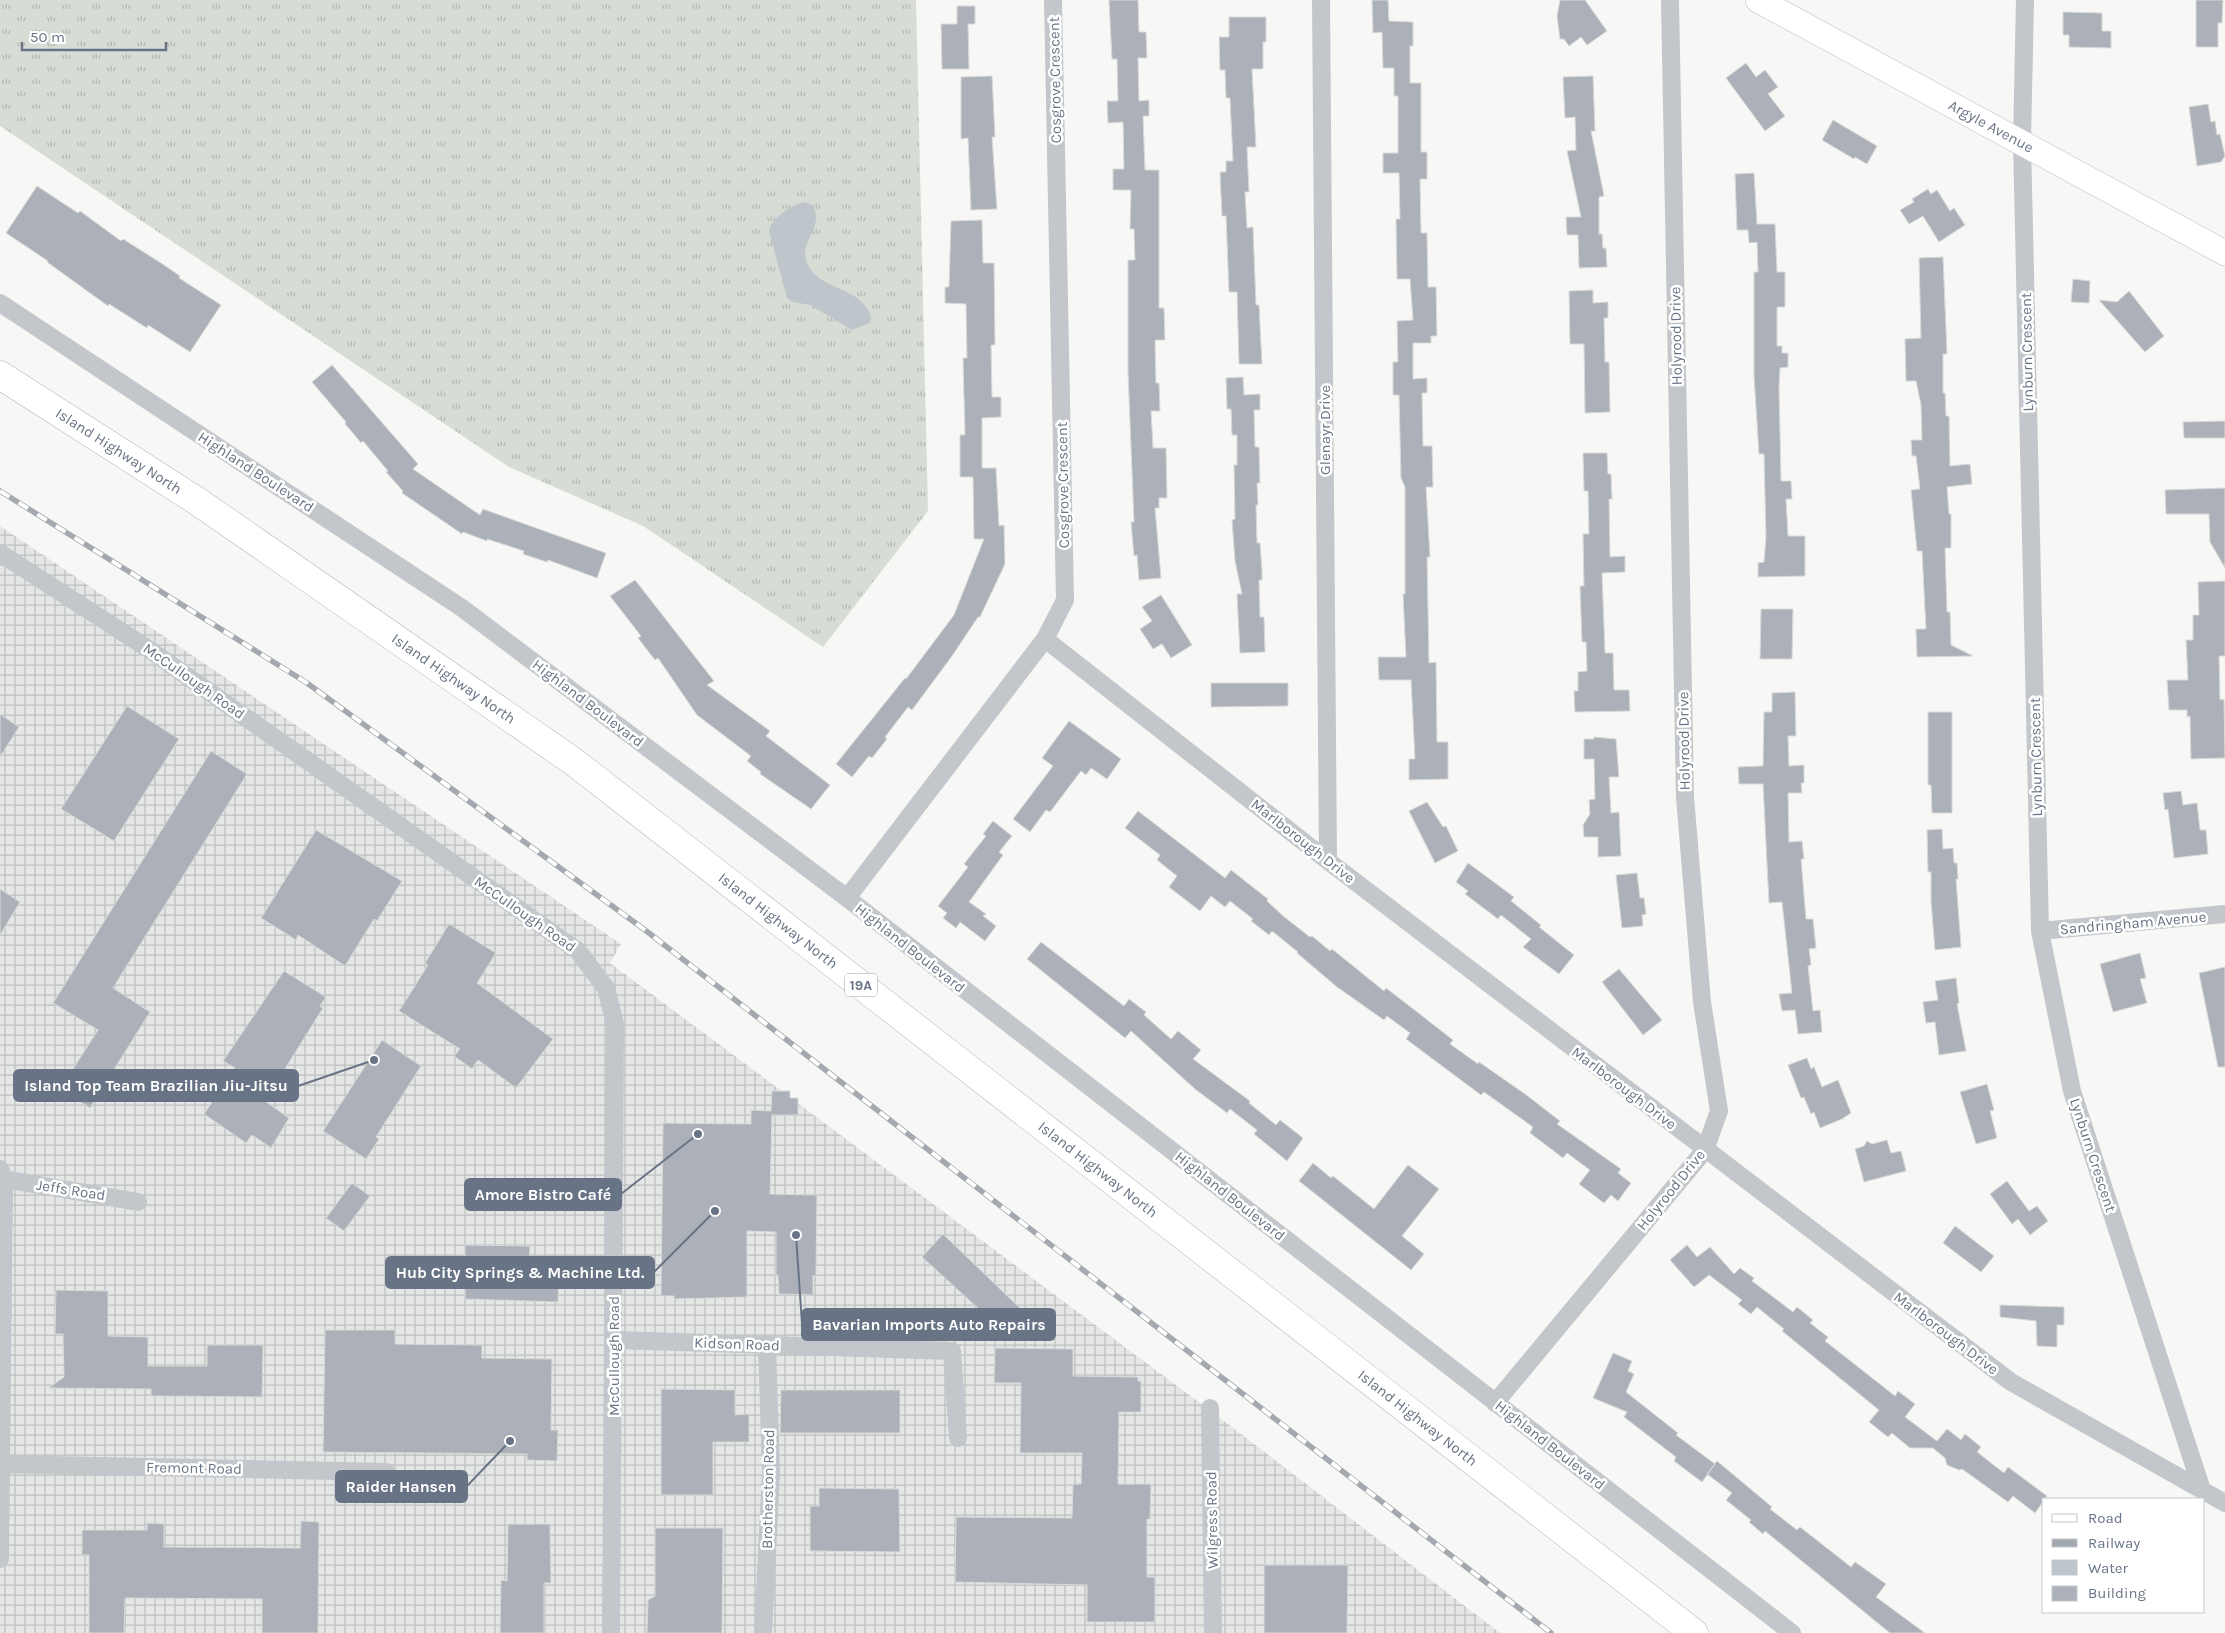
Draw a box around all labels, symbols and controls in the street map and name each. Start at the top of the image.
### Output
street label: Cosgrove Crescent [1045,16,1065,143]
scale bar [22,20,166,52]
text: 50 m [30,28,65,46]
street label: Argyle Avenue [1945,96,2037,157]
street label: Holyrood Drive [1666,286,1686,386]
street label: Lynburn Crescent [2017,292,2037,412]
street label: Glenayr Drive [1316,385,1334,475]
street label: Island Highway North [52,404,185,498]
street label: Cosgrove Crescent [1053,421,1073,548]
street label: Highland Boulevard [195,428,317,516]
street label: Island Highway North [388,630,519,728]
street label: McCullough Road [140,639,248,723]
street label: Highland Boulevard [529,655,647,751]
street label: Holyrood Drive [1674,691,1694,791]
street label: Lynburn Crescent [2026,697,2046,817]
street label: Marlborough Drive [1248,795,1358,887]
street label: Island Highway North [715,869,841,973]
street label: McCullough Road [471,872,579,956]
street label: Highland Boulevard [851,899,969,997]
street label: Sandringham Avenue [2059,908,2207,938]
road number: 19A [845,974,877,996]
street label: Marlborough Drive [1568,1043,1680,1133]
callout: Island Top Team Brazilian Jiu-Jitsu [14,1070,298,1101]
text: Island Top Team Brazilian Jiu-Jitsu [24,1076,288,1095]
street label: Lynburn Crescent [2066,1096,2120,1215]
street label: Island Highway North [1035,1117,1161,1221]
street label: Holyrood Drive [1633,1146,1709,1234]
street label: Highland Boulevard [1171,1147,1289,1245]
street label: Jeffs Road [35,1176,107,1204]
callout: Amore Bistro Café [465,1179,621,1210]
text: Amore Bistro Café [475,1185,611,1204]
callout: Hub City Springs & Machine Ltd. [386,1257,654,1288]
text: Hub City Springs & Machine Ltd. [396,1263,645,1282]
street label: Marlborough Drive [1890,1288,2002,1378]
street label: McCullough Road [605,1296,623,1416]
callout: Bavarian Imports Auto Repairs [802,1309,1055,1340]
text: Bavarian Imports Auto Repairs [812,1315,1046,1334]
street label: Kidson Road [694,1334,780,1354]
street label: Island Highway North [1354,1366,1481,1470]
street label: Highland Boulevard [1491,1396,1609,1494]
street label: Brotherston Road [758,1429,778,1549]
street label: Fremont Road [146,1458,242,1478]
callout: Raider Hansen [336,1471,467,1502]
street label: Wilgress Road [1202,1471,1222,1569]
text: Raider Hansen [345,1477,457,1496]
legend [2042,1498,2205,1613]
text: Road [2088,1509,2123,1527]
text: Railway [2088,1534,2140,1552]
text: Water [2088,1559,2129,1577]
text: Building [2088,1584,2146,1602]

